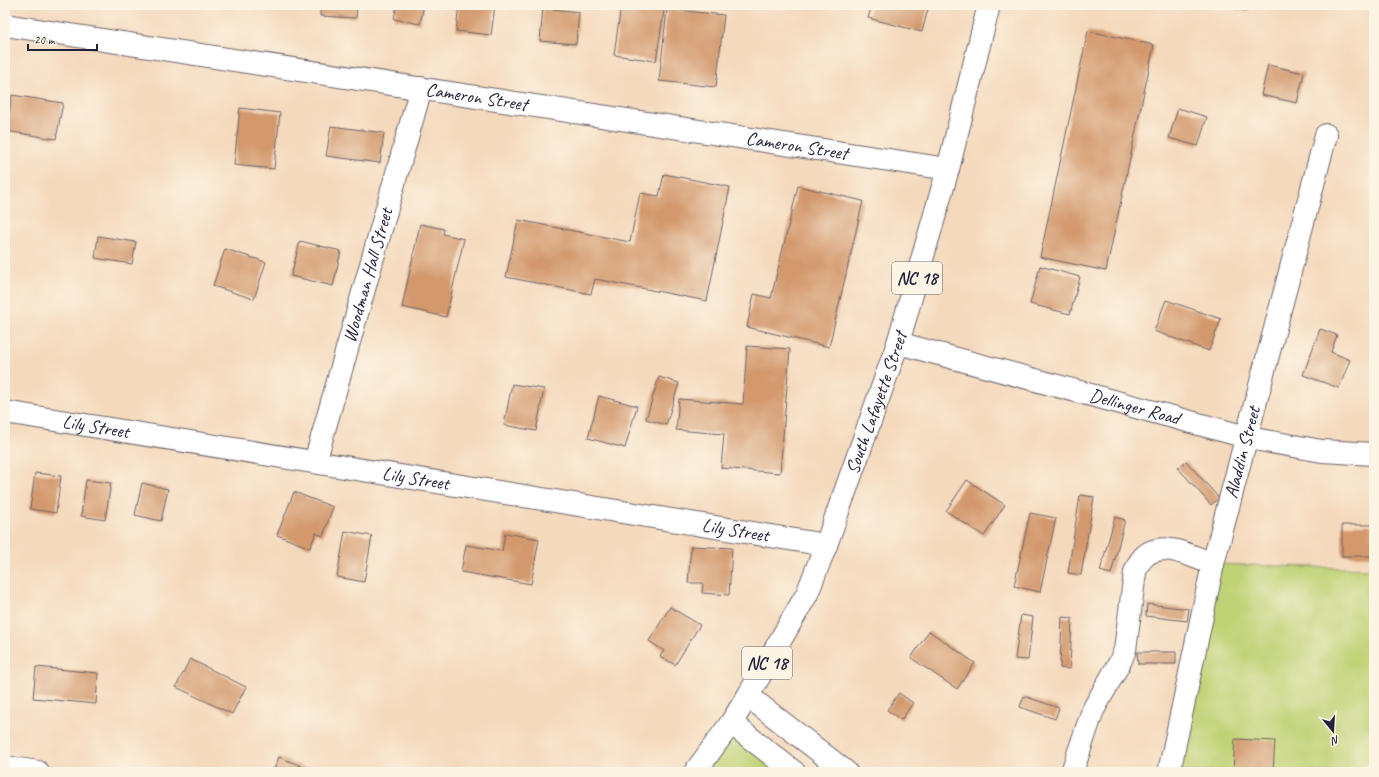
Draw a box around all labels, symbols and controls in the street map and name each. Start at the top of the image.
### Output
scale bar [28,26,97,52]
text: 20 m [34,32,56,48]
street label: Cameron Street [424,77,532,117]
street label: Cameron Street [744,126,852,166]
street label: Woodman Hall Street [337,204,399,345]
road number: NC 18 [892,262,942,294]
street label: South Lafayette Street [840,326,913,477]
street label: Dellinger Road [1087,383,1185,431]
street label: Aladdin Street [1219,402,1266,501]
street label: Lily Street [61,409,133,444]
street label: Lily Street [381,461,452,496]
street label: Lily Street [700,513,772,548]
road number: NC 18 [742,647,792,679]
north arrow [1313,711,1353,751]
text: N [1329,733,1341,749]

